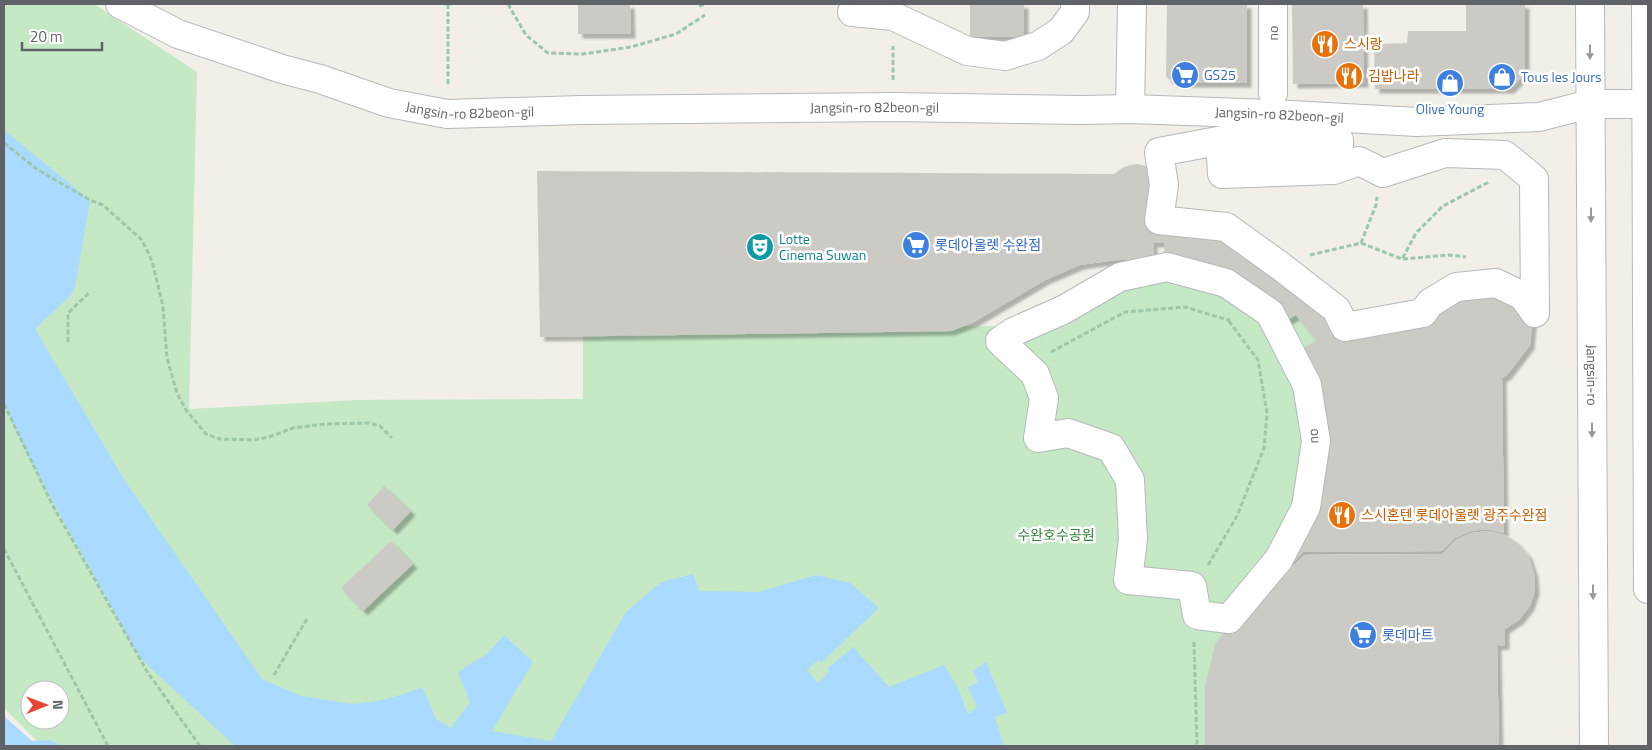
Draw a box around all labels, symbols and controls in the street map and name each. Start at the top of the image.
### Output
scale bar [22,20,102,52]
text: 20 m [30,25,63,48]
street label: no [1262,26,1283,40]
restaurant icon: 스시랑 [1310,29,1340,59]
place label: 스시랑 [1344,33,1383,54]
one-way arrow [1586,45,1594,61]
supermarket icon: GS25 [1170,60,1200,90]
restaurant icon: 김밥나라 [1334,61,1364,91]
shop icon: Tous les Jours [1487,62,1517,92]
place label: GS25 [1204,64,1236,85]
place label: 김밥나라 [1368,65,1420,86]
place label: Tous les Jours [1521,66,1602,87]
shop icon: Olive Young [1435,68,1465,98]
street label: Jangsin-ro 82beon-gil [404,95,534,124]
street label: Jangsin-ro 82beon-gil [810,96,939,118]
place label: Olive Young [1416,98,1484,119]
street label: Jangsin-ro 82beon-gil [1215,101,1344,128]
one-way arrow [1587,207,1595,223]
place label: Lotte Cinema Suwan [779,228,866,265]
supermarket icon: 롯데아울렛 수완점 [901,230,931,260]
theatre icon: Lotte Cinema Suwan [745,232,775,262]
place label: 롯데아울렛 수완점 [935,234,1041,255]
street label: Jangsin-ro [1582,344,1603,406]
one-way arrow [1588,422,1596,438]
street label: no [1302,428,1323,444]
restaurant icon: 스시혼텐 롯데아울렛 광주수완점 [1327,500,1357,530]
place label: 스시혼텐 롯데아울렛 광주수완점 [1361,504,1547,525]
park label: 수완호수공원 [1017,524,1095,545]
one-way arrow [1589,585,1597,601]
supermarket icon: 롯데마트 [1348,620,1378,650]
place label: 롯데마트 [1382,624,1434,645]
north arrow [20,680,70,730]
text: N [48,700,69,710]

